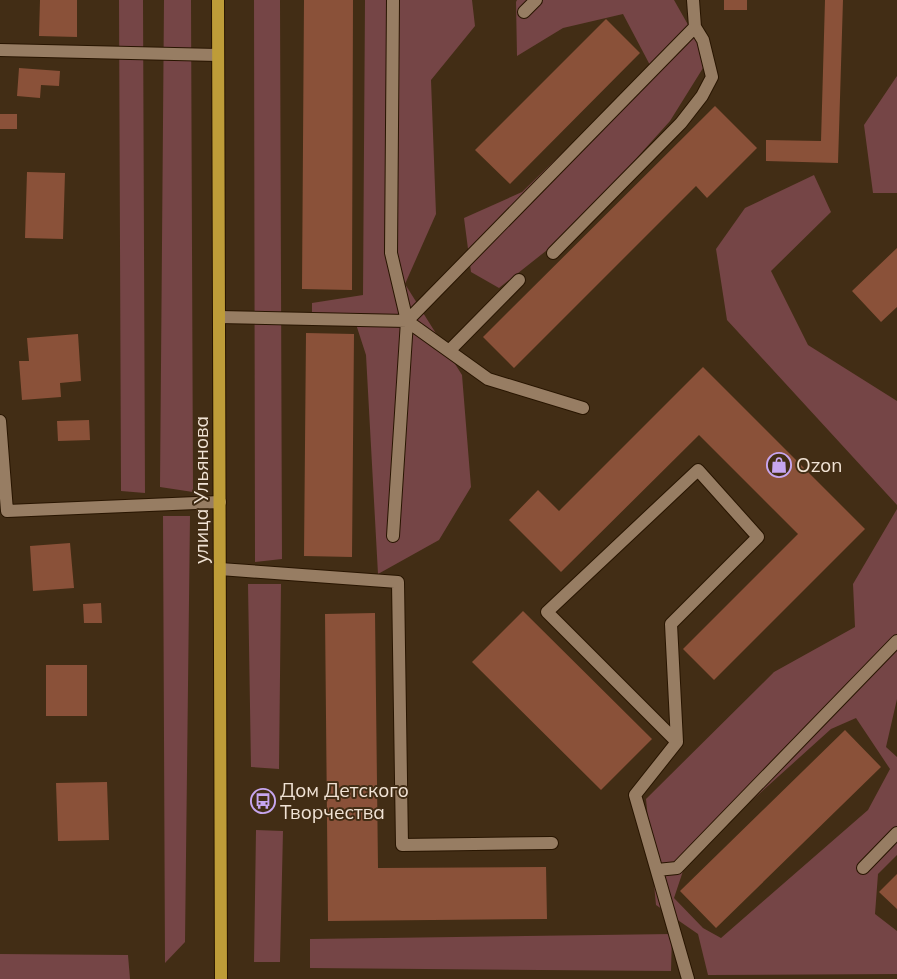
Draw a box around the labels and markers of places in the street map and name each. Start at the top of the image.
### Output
shop icon: Ozon [766,452,792,478]
place label: Ozon [796,453,842,477]
place label: Дом Детского Творчества [280,778,409,824]
bus stop icon: Дом Детского Творчества [250,788,276,814]

